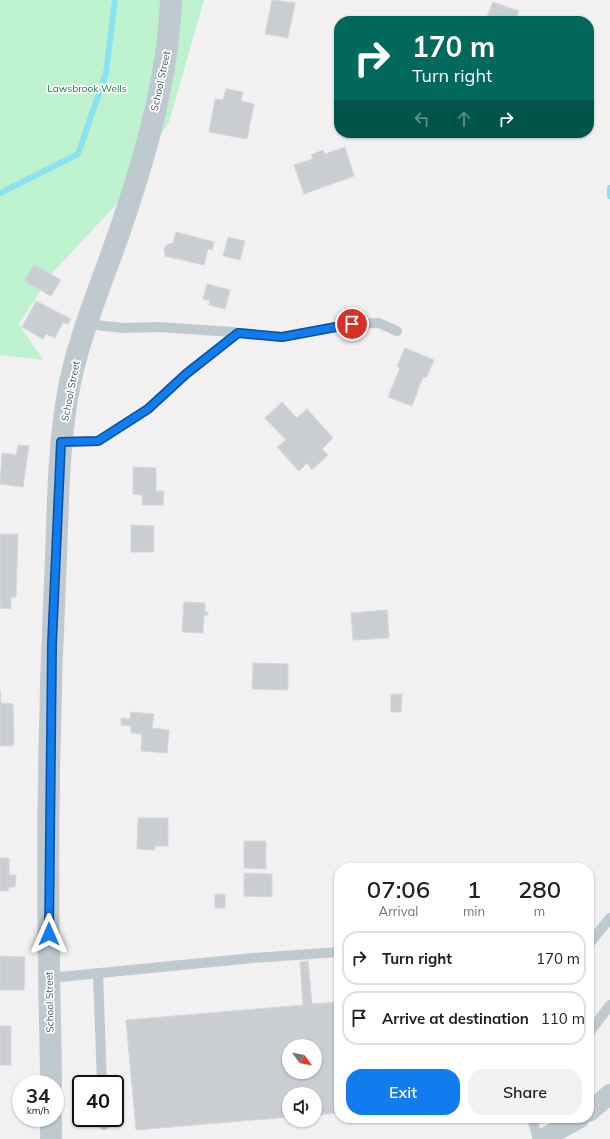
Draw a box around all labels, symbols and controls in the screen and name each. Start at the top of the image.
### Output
text: 170 m [412,29,495,64]
icon: right [346,32,398,84]
street label: School Street [148,49,173,112]
text: Turn right [412,64,492,87]
park label: Lawsbrook Wells [47,82,127,95]
icon: left [411,108,433,130]
icon: ahead [453,108,475,130]
icon: right [495,108,517,130]
pin [335,307,369,341]
icon: arrive [341,313,363,335]
street label: School Street [58,359,83,422]
text: 07:06 [367,874,430,904]
text: 1 [467,874,481,904]
text: 280 [518,874,561,904]
text: Arrival [379,903,418,919]
text: min [463,903,485,919]
text: m [534,903,545,919]
position arrow [28,913,70,955]
icon: right [348,947,370,969]
text: Turn right [382,949,452,968]
text: 170 m [536,949,580,968]
street label: School Street [42,971,57,1033]
icon: arrive [348,1007,370,1029]
text: Arrive at destination [382,1009,529,1028]
text: 110 m [541,1009,585,1028]
north arrow [282,1039,322,1079]
map controls [282,1039,322,1127]
button: Exit [346,1069,460,1115]
button: Share [468,1069,582,1115]
speed limit sign: 40 [72,1075,124,1127]
text: 34 [26,1083,50,1108]
button: sound [282,1087,322,1127]
text: km/h [27,1104,49,1117]

